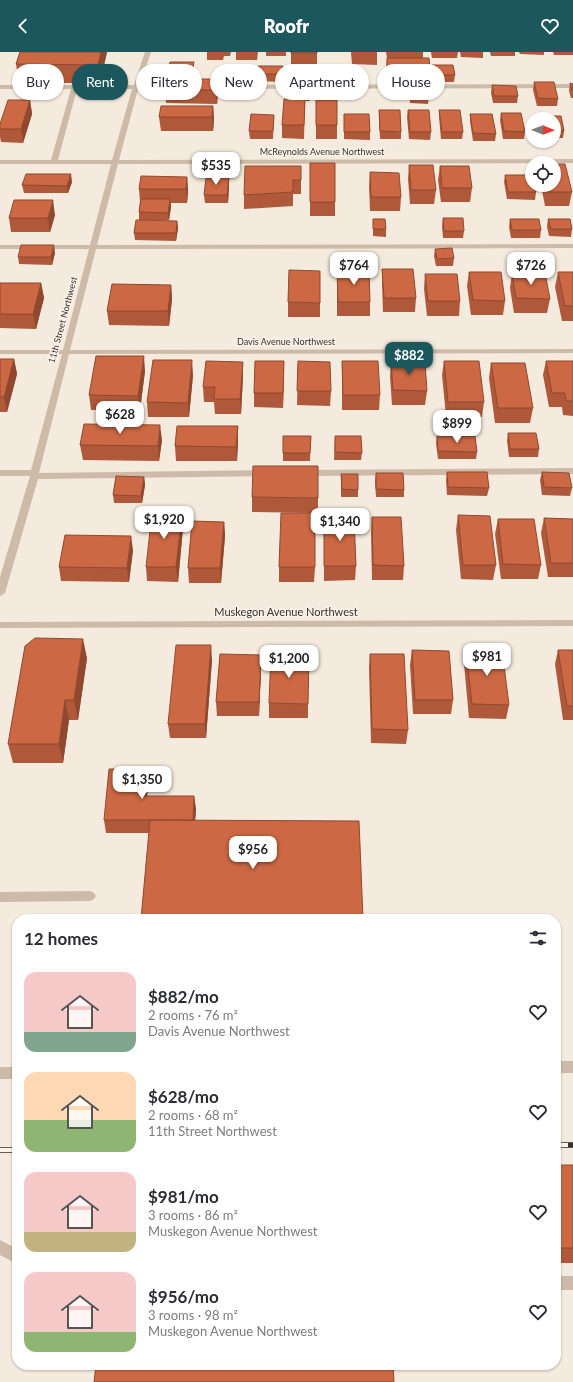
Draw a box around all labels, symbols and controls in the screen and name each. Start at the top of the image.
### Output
icon: back [12,15,34,37]
text: Roofr [264,15,309,37]
icon: heart [539,15,561,37]
chip: Buy [12,64,64,100]
chip: Rent [72,64,128,100]
chip: Filters [136,64,202,100]
chip: New [210,64,267,100]
chip: Apartment [275,64,369,100]
chip: House [377,64,445,100]
north arrow [525,112,561,148]
map controls [525,112,561,192]
street label: McReynolds Avenue Northwest [260,146,385,157]
pin: $535 [192,152,240,186]
button: locate [525,156,561,192]
text: $535 [201,157,231,173]
pin: $764 [330,252,378,286]
pin: $726 [507,252,555,286]
text: $764 [339,257,369,273]
text: $726 [516,257,546,273]
street label: 11th Street Northwest [46,275,80,364]
street label: Davis Avenue Northwest [237,336,336,347]
pin: $882 [385,342,433,376]
text: $882 [394,347,424,363]
pin: $628 [96,401,144,435]
text: $628 [105,406,135,422]
pin: $899 [433,410,481,444]
text: $899 [442,415,472,431]
pin: $1,920 [131,506,197,540]
pin: $1,340 [307,508,373,542]
text: $1,920 [144,511,184,527]
text: $1,340 [320,513,360,529]
street label: Muskegon Avenue Northwest [214,605,358,618]
pin: $981 [463,643,511,677]
pin: $1,200 [256,645,322,679]
text: $981 [472,648,502,664]
text: $1,200 [269,650,309,666]
pin: $1,350 [109,766,175,800]
text: $1,350 [122,771,162,787]
pin: $956 [229,836,277,870]
text: $956 [238,841,268,857]
icon: filters [527,927,549,949]
text: 12 homes [24,928,98,949]
text: $882/mo [148,986,219,1007]
icon: home [56,988,104,1036]
icon: heart [527,1001,549,1023]
text: 2 rooms · 76 m² [148,1007,238,1023]
text: Davis Avenue Northwest [148,1023,290,1039]
text: $628/mo [148,1086,219,1107]
icon: home [56,1088,104,1136]
icon: heart [527,1101,549,1123]
text: 2 rooms · 68 m² [148,1107,238,1123]
text: 11th Street Northwest [148,1123,277,1139]
text: $981/mo [148,1186,219,1207]
icon: home [56,1188,104,1236]
icon: heart [527,1201,549,1223]
text: 3 rooms · 86 m² [148,1207,238,1223]
text: Muskegon Avenue Northwest [148,1223,317,1239]
text: $956/mo [148,1286,219,1307]
icon: home [56,1288,104,1336]
icon: heart [527,1301,549,1323]
text: 3 rooms · 98 m² [148,1307,238,1323]
text: Muskegon Avenue Northwest [148,1323,317,1339]

